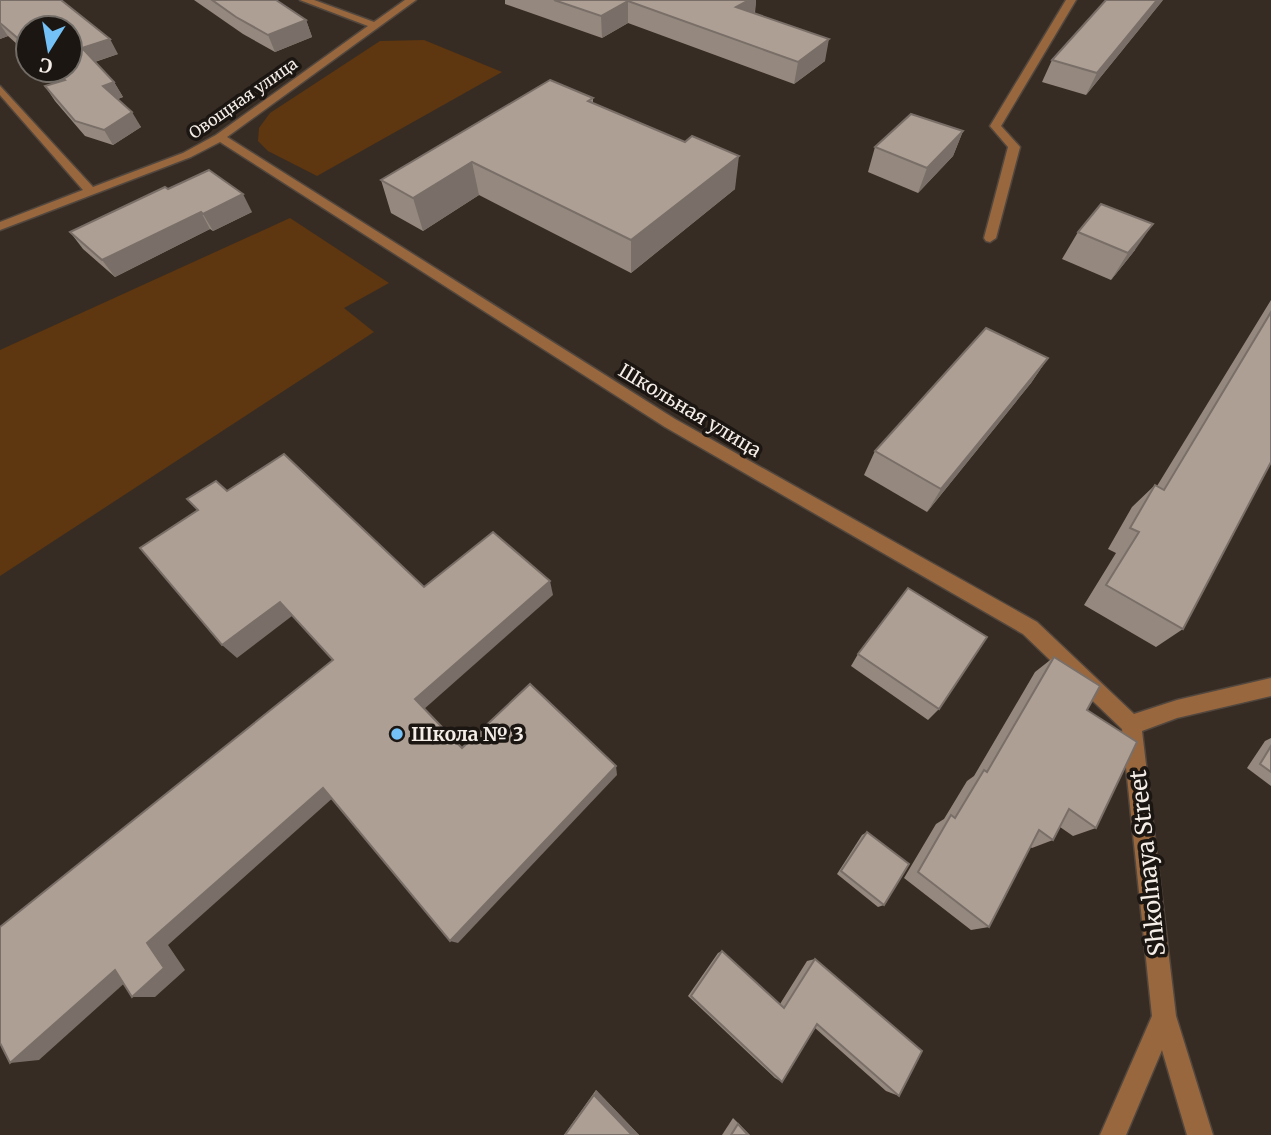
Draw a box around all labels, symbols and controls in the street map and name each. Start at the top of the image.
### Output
north arrow [14,14,84,84]
text: С [37,53,54,79]
street label: Овощная улица [185,53,301,143]
street label: Школьная улица [614,358,766,462]
place label: Школа № 3 [411,722,524,746]
marker: Школа № 3 [389,726,405,742]
street label: Shkolnaya Street [1123,768,1171,958]

